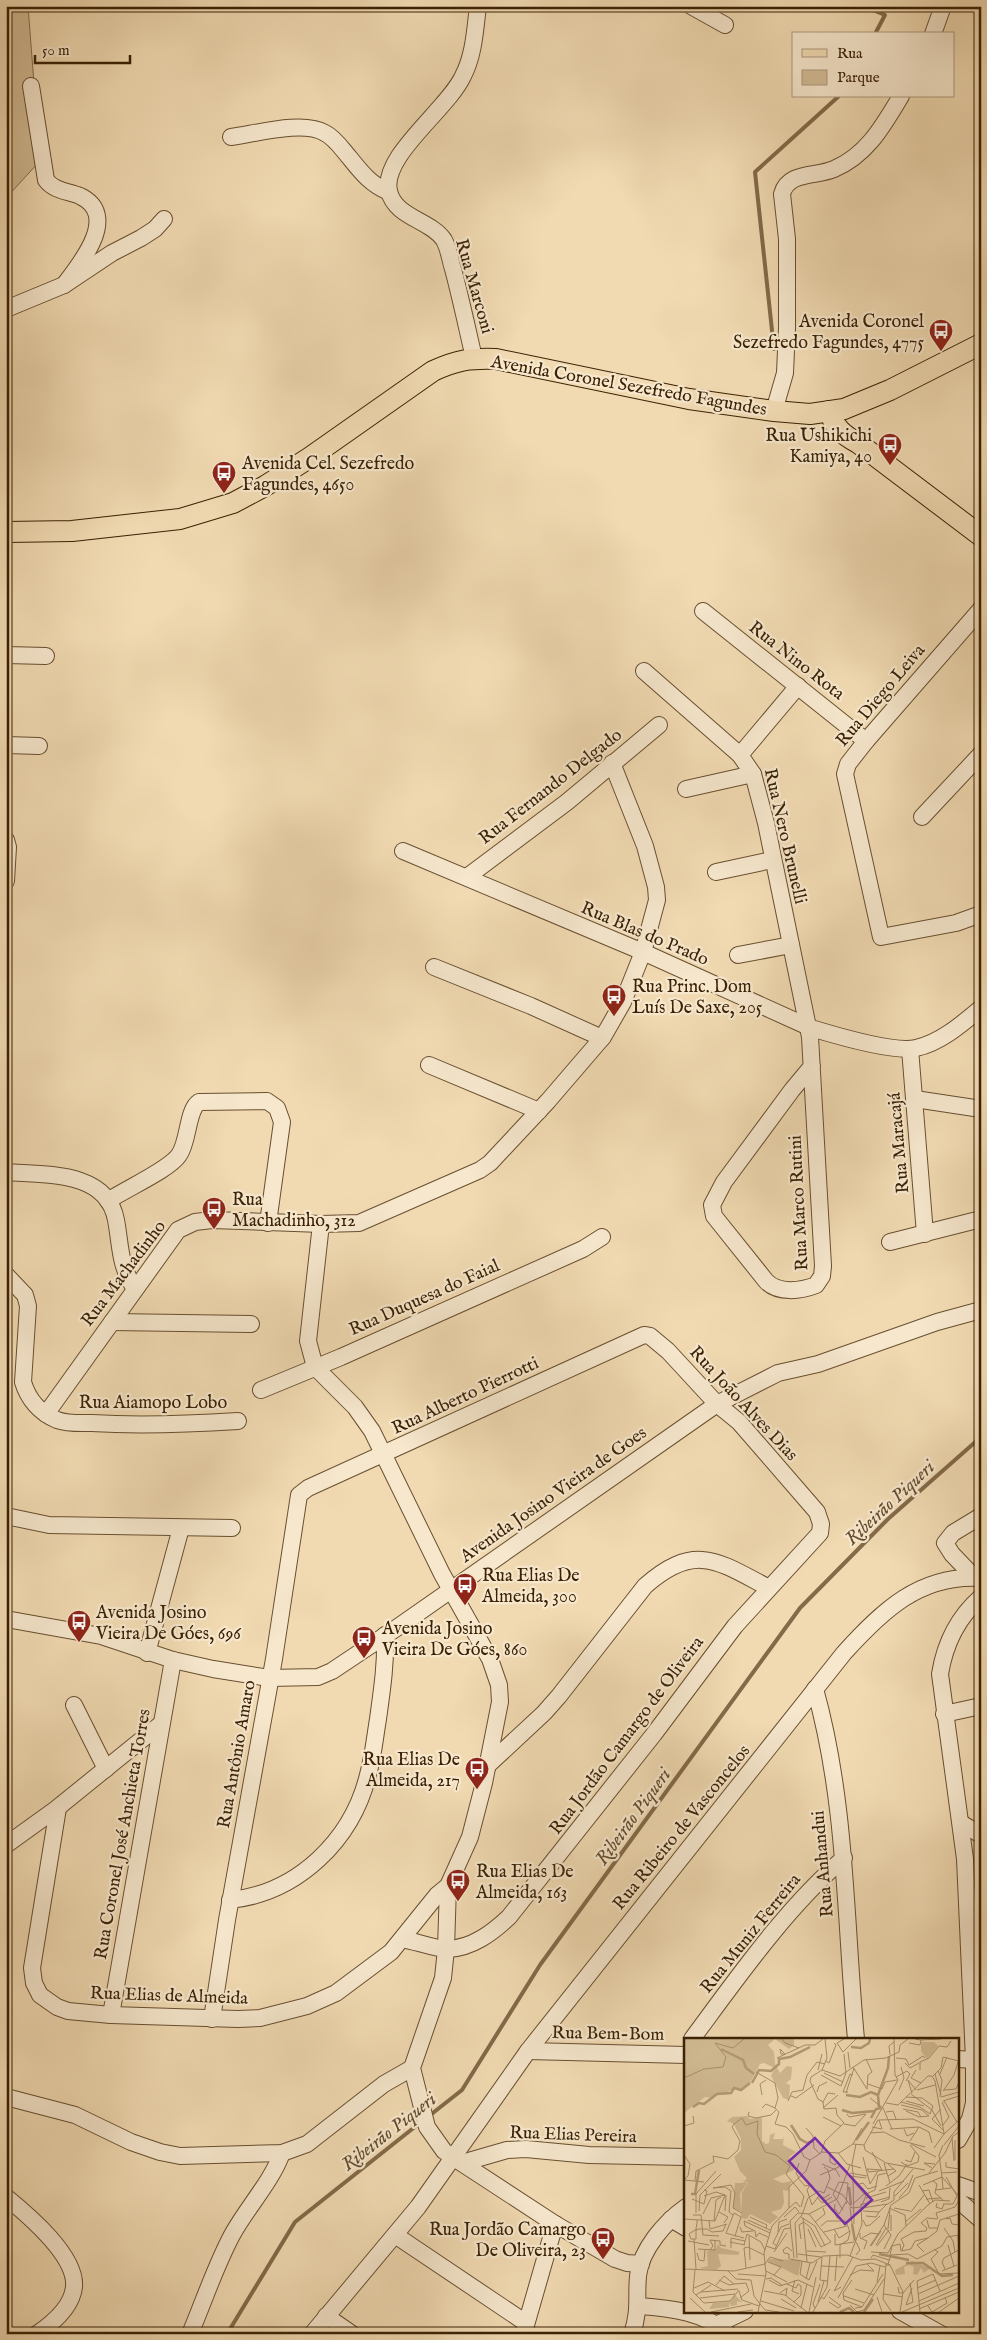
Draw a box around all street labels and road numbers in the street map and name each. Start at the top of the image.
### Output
street label: Rua Marconi [449,236,498,337]
street label: Avenida Coronel Sezefredo Fagundes [488,351,768,422]
street label: Rua Nino Rota [744,617,849,706]
street label: Rua Diego Leiva [832,640,931,752]
street label: Rua Fernando Delgado [475,724,627,850]
street label: Rua Nero Brunelli [758,766,811,907]
street label: Rua Blas do Prado [577,897,712,972]
street label: Rua Maracajá [884,1091,915,1194]
street label: Rua Marco Rutini [784,1134,815,1271]
street label: Rua Machadinho [77,1216,172,1332]
street label: Rua Duquesa do Faial [346,1255,504,1342]
street label: Rua João Alves Dias [684,1342,802,1466]
street label: Rua Alberto Pierrotti [388,1352,543,1440]
street label: Rua Aiamopo Lobo [79,1392,227,1415]
street label: Avenida Josino Vieira de Goes [455,1422,652,1569]
street label: Rua Jordão Camargo de Oliveira [545,1632,710,1840]
street label: Rua Antônio Amaro [213,1678,262,1830]
street label: Rua Coronel José Anchieta Torres [90,1707,157,1961]
street label: Rua Ribeiro de Vasconcelos [608,1741,756,1915]
street label: Rua Anhandui [807,1809,840,1918]
street label: Rua Muniz Ferreira [696,1869,807,1999]
street label: Rua Elias de Almeida [90,1982,249,2011]
street label: Rua Bem-Bom [551,2022,665,2047]
street label: Rua Elias Pereira [509,2122,637,2149]

